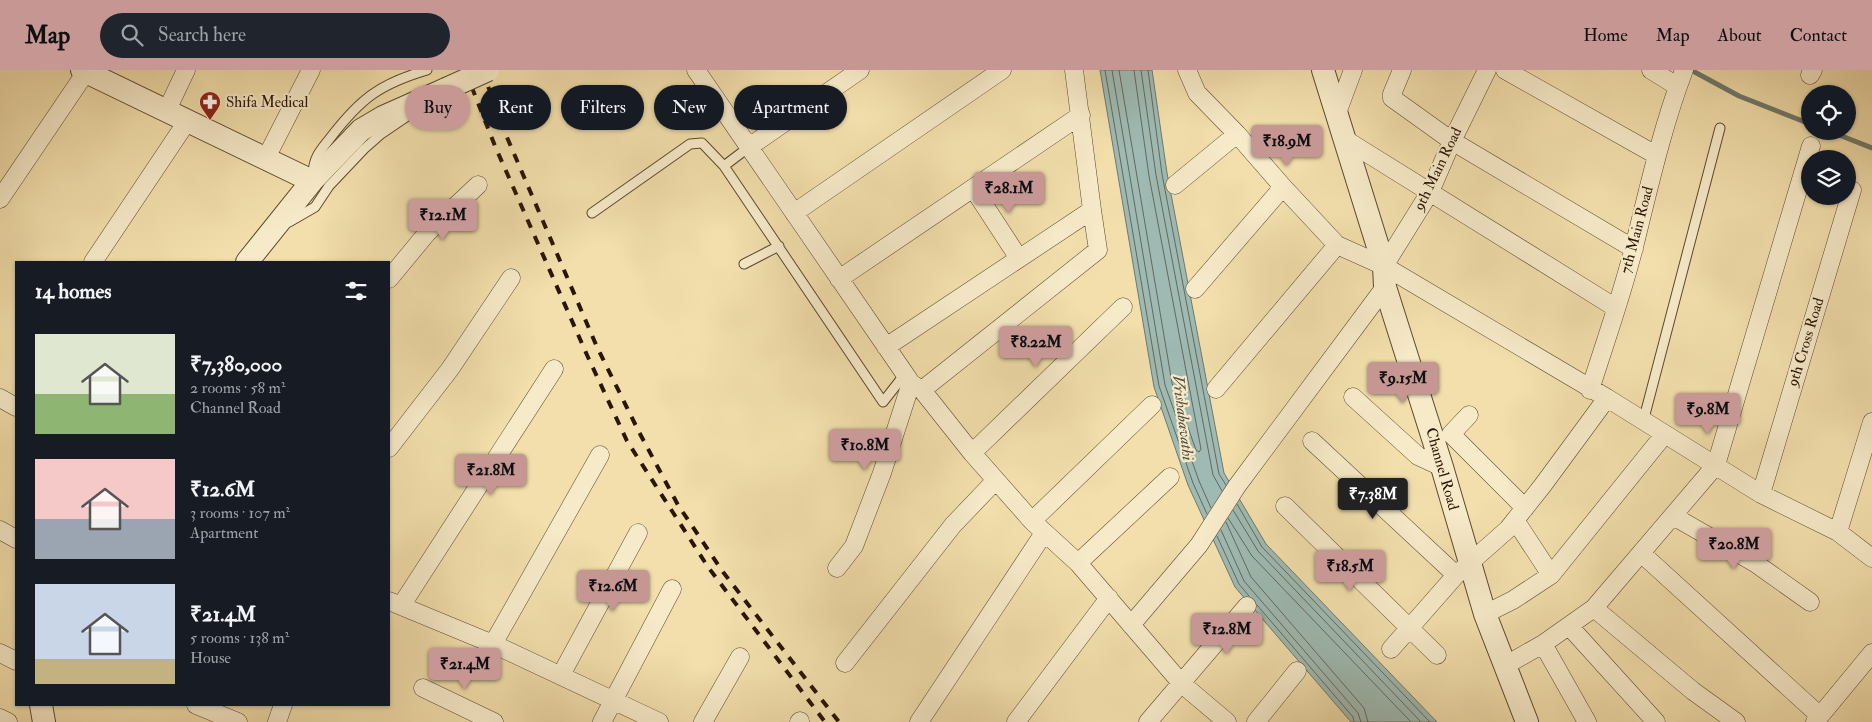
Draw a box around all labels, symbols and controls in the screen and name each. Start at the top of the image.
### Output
search box [100,13,450,58]
text: Map [25,20,70,51]
icon: search [118,21,146,49]
text: Search here [158,23,246,47]
text: Home [1583,24,1628,47]
text: Map [1656,24,1690,47]
text: About [1718,24,1762,47]
text: Contact [1790,24,1847,47]
chip: Buy [405,85,470,130]
chip: Rent [480,85,551,130]
chip: Filters [561,85,644,130]
chip: New [654,85,724,130]
chip: Apartment [734,85,847,130]
map controls [1801,85,1856,205]
button: locate [1801,85,1856,140]
pharmacy icon: Shifa Medical [198,90,222,121]
place label: Shifa Medical [226,93,308,112]
pin: ₹18.9M [1246,124,1328,167]
street label: 9th Main Road [1409,124,1467,215]
text: ₹18.9M [1262,131,1312,151]
button: layers [1801,150,1856,205]
pin: ₹28.1M [968,172,1050,214]
text: ₹28.1M [984,178,1034,198]
street label: 7th Main Road [1616,184,1658,276]
pin: ₹12.1M [402,198,484,241]
text: ₹12.1M [419,205,467,225]
icon: filters [342,277,370,305]
text: 14 homes [35,278,112,305]
street label: 9th Cross Road [1783,295,1829,390]
pin: ₹8.22M [995,326,1077,368]
text: ₹8.22M [1010,332,1062,352]
text: ₹7,380,000 [190,351,282,378]
icon: home [75,354,135,414]
pin: ₹9.15M [1362,362,1444,404]
text: ₹9.15M [1379,368,1427,388]
water label: Vrishabavathi [1168,374,1198,462]
text: 2 rooms · 58 m² [190,378,285,398]
pin: ₹9.8M [1673,392,1743,435]
text: Channel Road [190,398,281,418]
text: ₹9.8M [1686,399,1730,419]
street label: Channel Road [1421,425,1463,513]
pin: ₹10.8M [824,428,906,471]
text: ₹10.8M [840,435,890,455]
pin: ₹21.8M [450,454,532,496]
text: ₹21.8M [466,460,516,480]
text: ₹12.6M [190,476,255,503]
pin: ₹7.38M [1332,478,1414,520]
icon: home [75,479,135,539]
text: ₹7.38M [1349,484,1397,504]
text: 3 rooms · 107 m² [190,503,290,523]
text: Apartment [190,523,258,543]
pin: ₹20.8M [1693,528,1775,570]
text: ₹20.8M [1708,534,1760,554]
pin: ₹18.5M [1309,550,1391,592]
text: ₹18.5M [1326,556,1374,576]
pin: ₹12.6M [572,570,654,612]
text: ₹12.6M [588,576,638,596]
text: ₹21.4M [190,601,256,628]
icon: home [75,604,135,664]
pin: ₹12.8M [1186,612,1268,655]
text: ₹12.8M [1202,619,1252,639]
text: 5 rooms · 138 m² [190,628,289,648]
text: House [190,648,231,668]
pin: ₹21.4M [424,648,506,690]
text: ₹21.4M [440,654,490,674]

